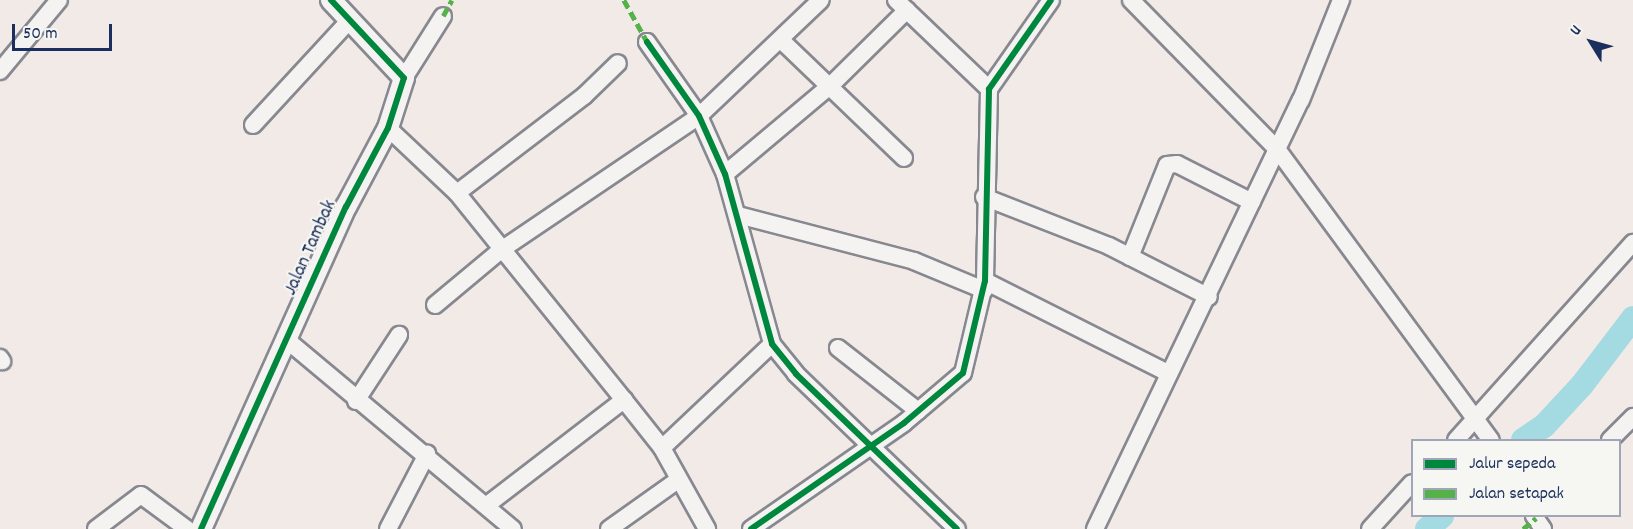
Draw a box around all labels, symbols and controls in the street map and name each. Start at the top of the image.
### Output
scale bar [15,12,116,50]
north arrow [1561,12,1621,72]
text: U [1565,21,1588,41]
text: 50 m [23,22,58,47]
street label: Jalan Tambak [279,197,343,299]
legend [1411,439,1621,517]
text: Jalur sepeda [1469,452,1555,477]
text: Jalan setapak [1469,482,1564,507]

